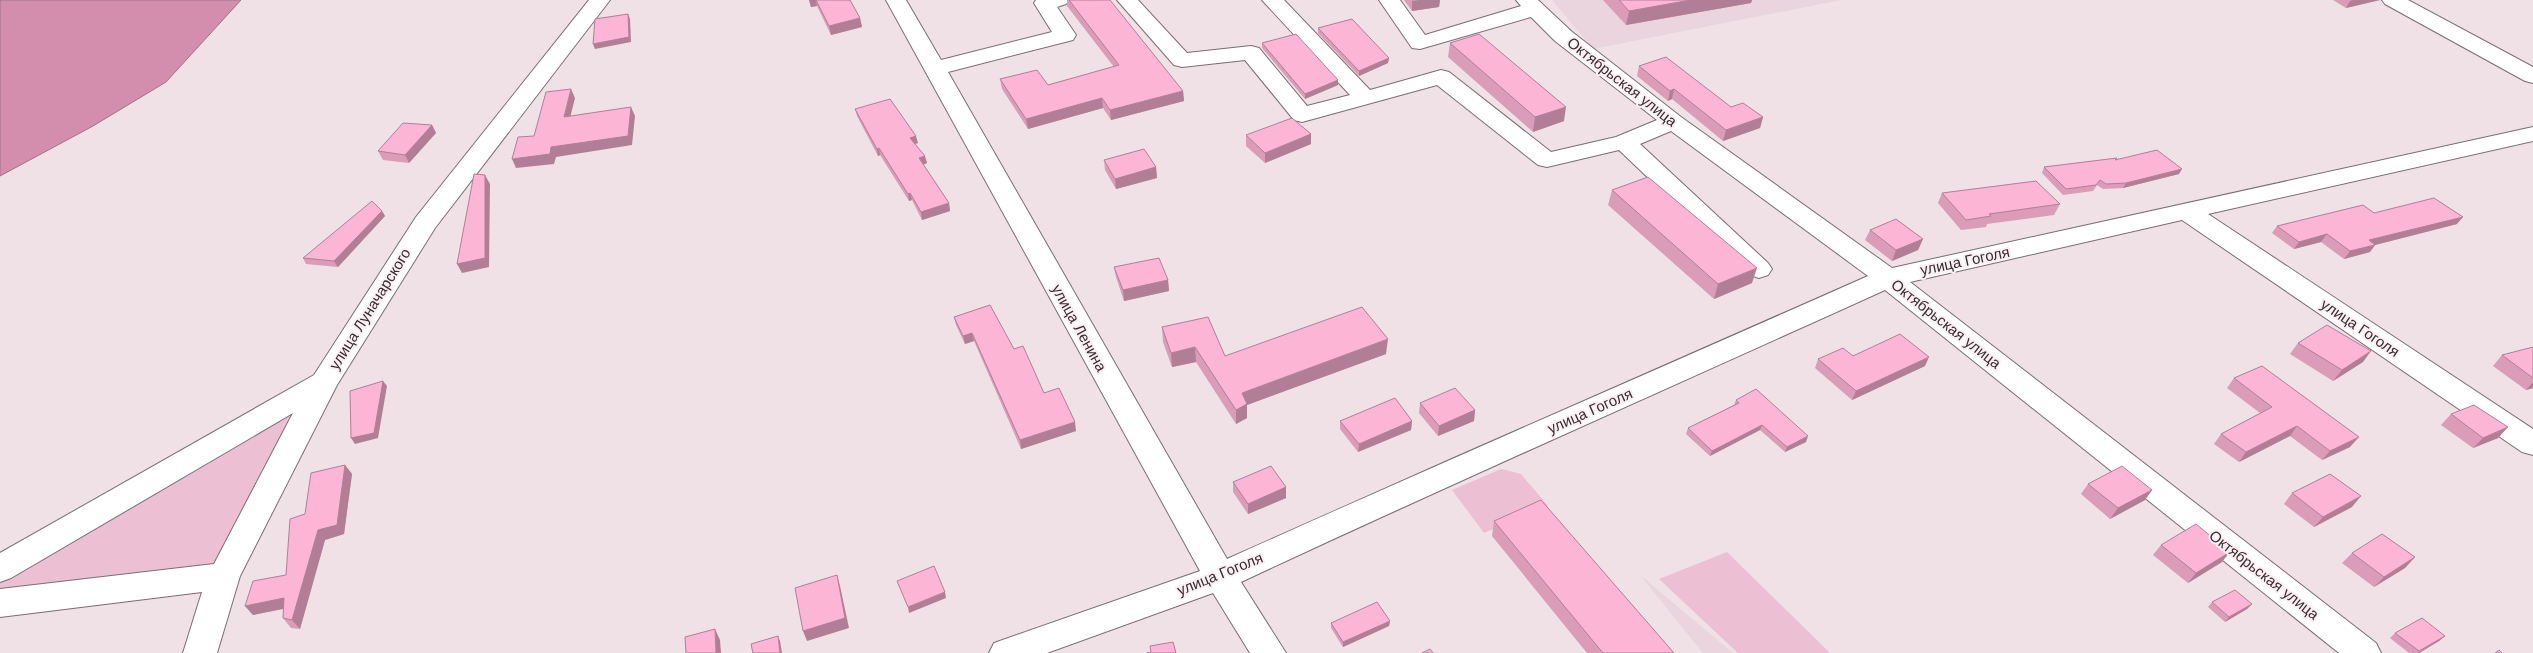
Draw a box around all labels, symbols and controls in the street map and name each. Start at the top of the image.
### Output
street label: Октябрьская улица [1564,34,1681,130]
street label: улица Гоголя [1919,243,2011,278]
street label: улица Луначарского [325,245,414,373]
street label: Октябрьская улица [1888,276,2005,372]
street label: улица Ленина [1049,281,1111,375]
street label: улица Гоголя [2318,295,2403,360]
street label: улица Гоголя [1545,384,1635,437]
street label: Октябрьская улица [2206,527,2323,623]
street label: улица Гоголя [1174,549,1265,598]

